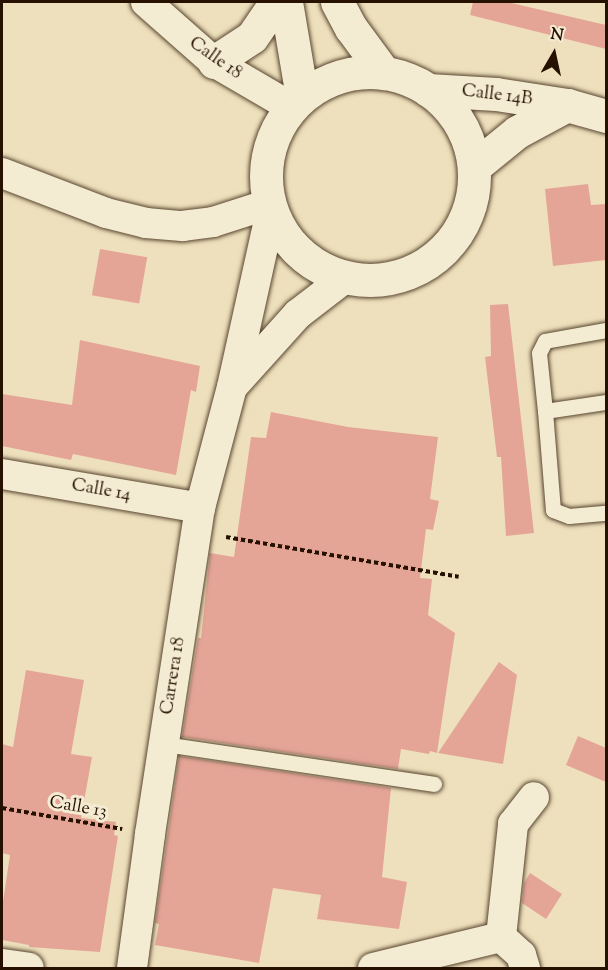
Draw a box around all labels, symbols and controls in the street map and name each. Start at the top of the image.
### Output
text: N [549,23,565,48]
north arrow [524,24,584,84]
street label: Calle 18 [184,33,246,85]
street label: Calle 14B [460,81,534,111]
street label: Calle 14 [70,475,132,507]
street label: Carrera 18 [157,636,191,716]
street label: Calle 13 [48,792,108,824]

